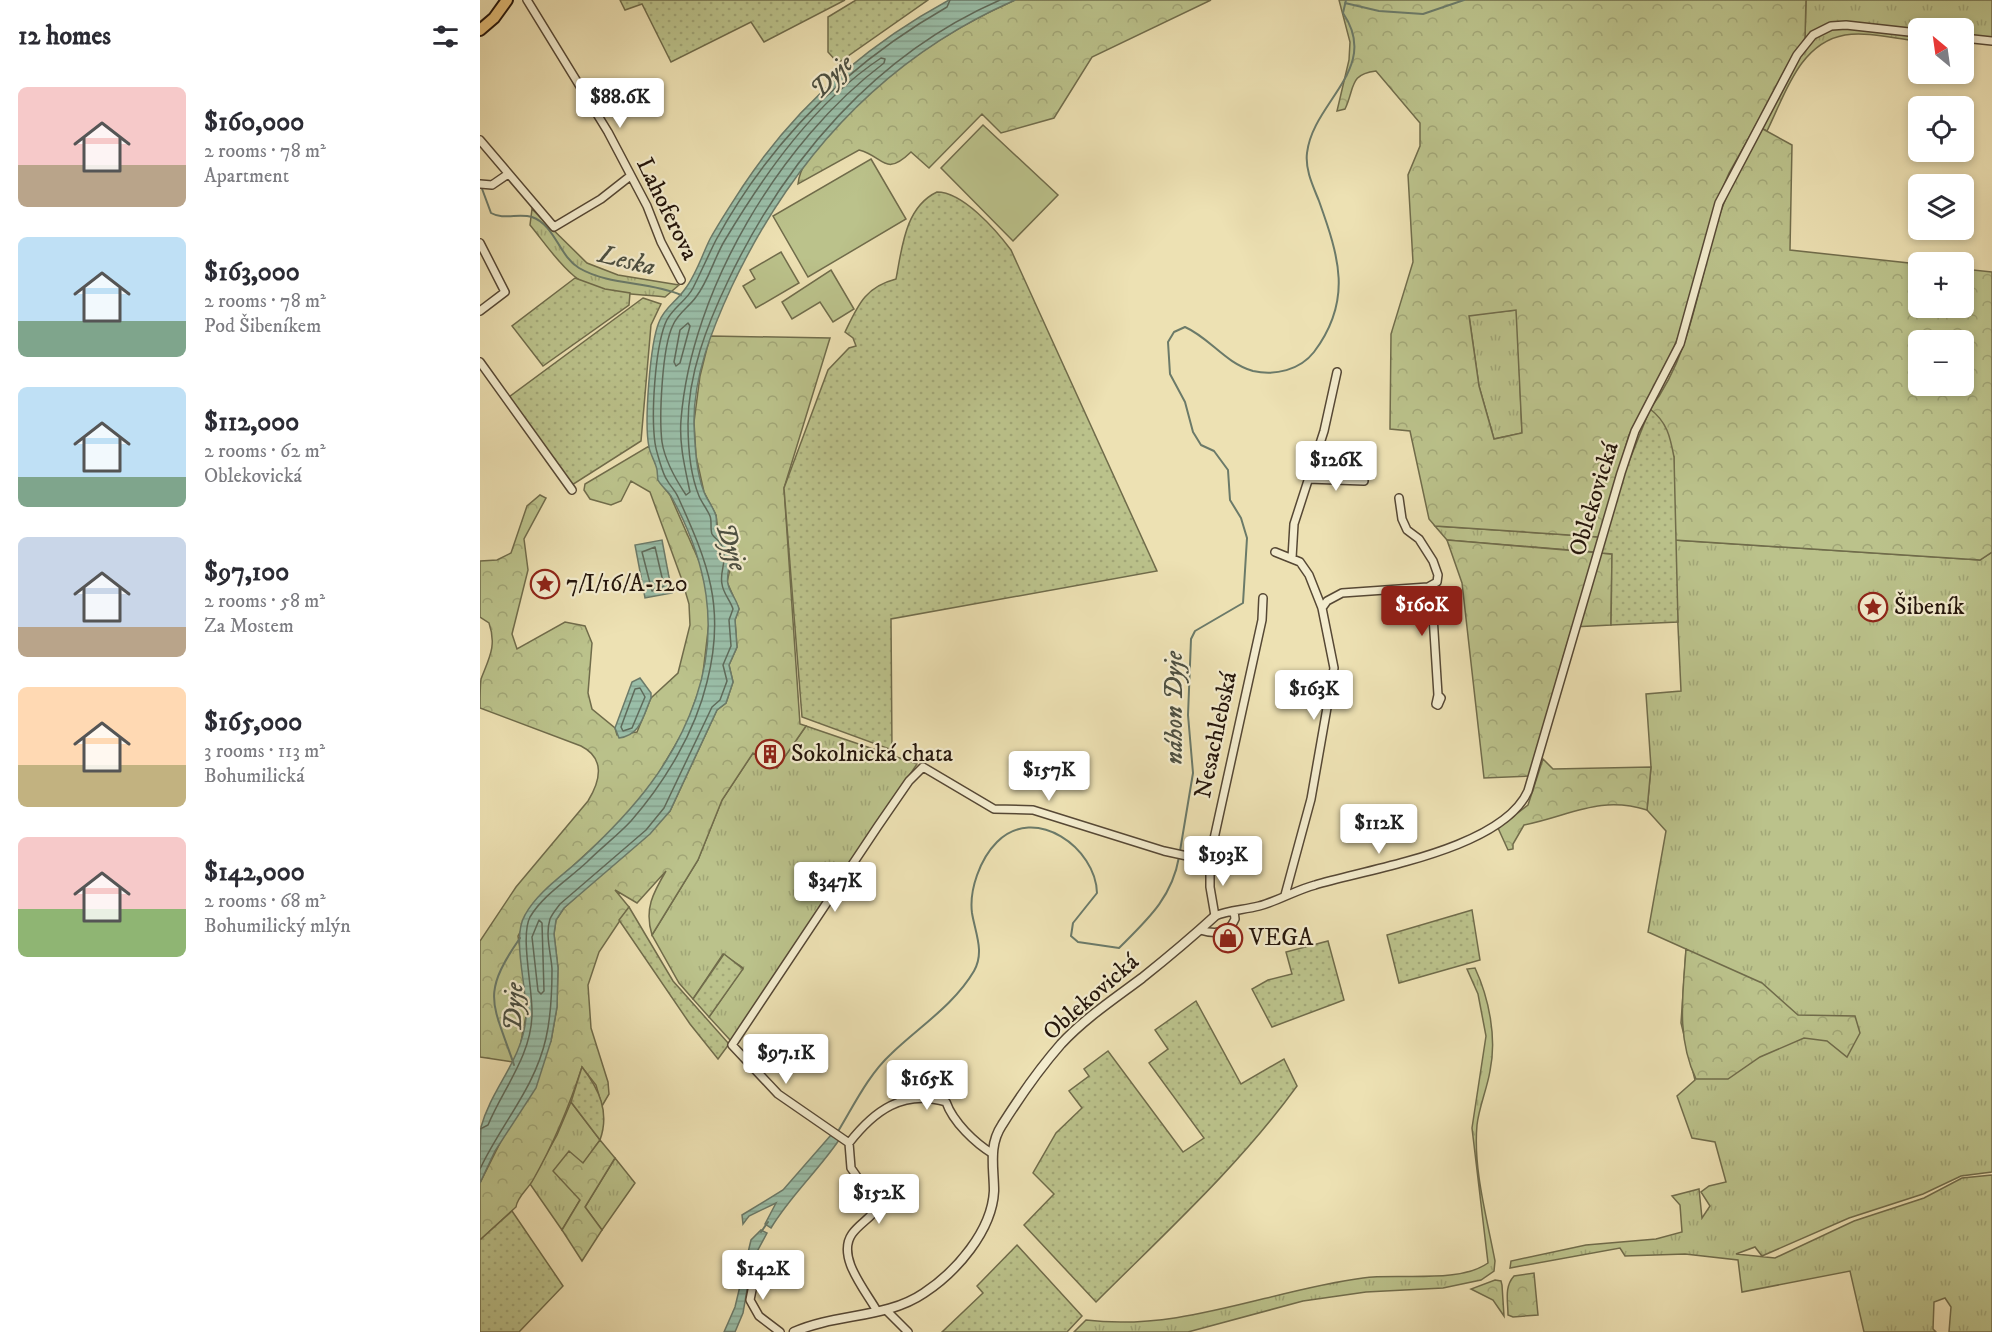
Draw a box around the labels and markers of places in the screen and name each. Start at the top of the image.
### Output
pin: $88.6K [571,78,669,129]
pin: $126K [1294,441,1378,492]
place icon: 7/I/16/A-120 [529,568,561,600]
place label: 7/I/16/A-120 [566,569,688,599]
pin: $160K [1380,586,1464,637]
place icon: Šibeník [1857,591,1889,623]
place label: Šibeník [1894,591,1965,622]
pin: $163K [1272,670,1356,721]
building icon: Sokolnická chata [754,738,786,770]
place label: Sokolnická chata [791,739,954,769]
pin: $157K [1007,751,1091,802]
pin: $112K [1337,804,1421,855]
pin: $193K [1181,836,1265,887]
pin: $347K [793,862,877,913]
shop icon: VEGA [1212,922,1244,954]
place label: VEGA [1248,923,1314,953]
pin: $97.1K [737,1034,835,1085]
pin: $165K [885,1060,969,1111]
pin: $152K [837,1174,921,1225]
pin: $142K [721,1250,805,1301]

